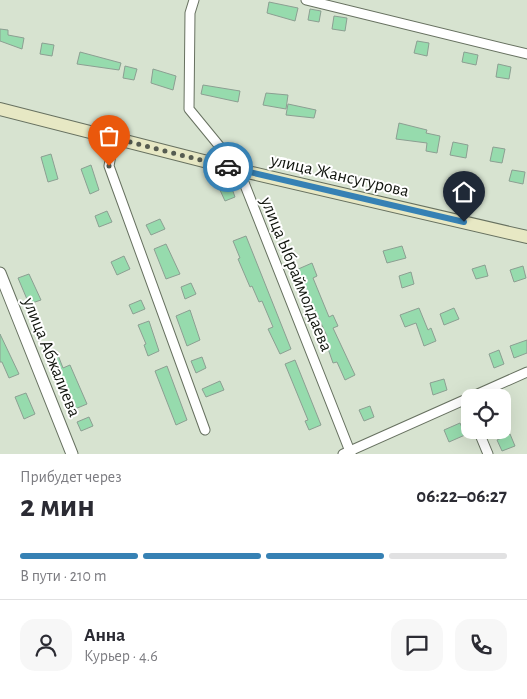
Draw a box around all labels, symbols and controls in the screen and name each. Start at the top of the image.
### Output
pin [88,115,130,166]
icon: bag [95,122,123,150]
courier [203,142,253,192]
street label: улица Жансугурова [268,151,411,201]
icon: car [214,153,242,181]
pin [443,171,485,222]
icon: home [450,178,478,206]
street label: улица Ыбраймолдаева [257,193,336,354]
street label: улица Абжалиева [19,294,84,420]
map controls [461,389,511,439]
button: locate [461,389,511,439]
text: Прибудет через [20,469,122,485]
text: 06:22–06:27 [416,487,507,506]
text: 2 мин [20,490,95,522]
text: В пути · 210 m [20,568,107,584]
button: person [20,619,72,671]
button: chat [391,619,443,671]
button: phone [455,619,507,671]
text: Анна [84,626,125,645]
text: Курьер · 4.6 [84,648,158,664]

